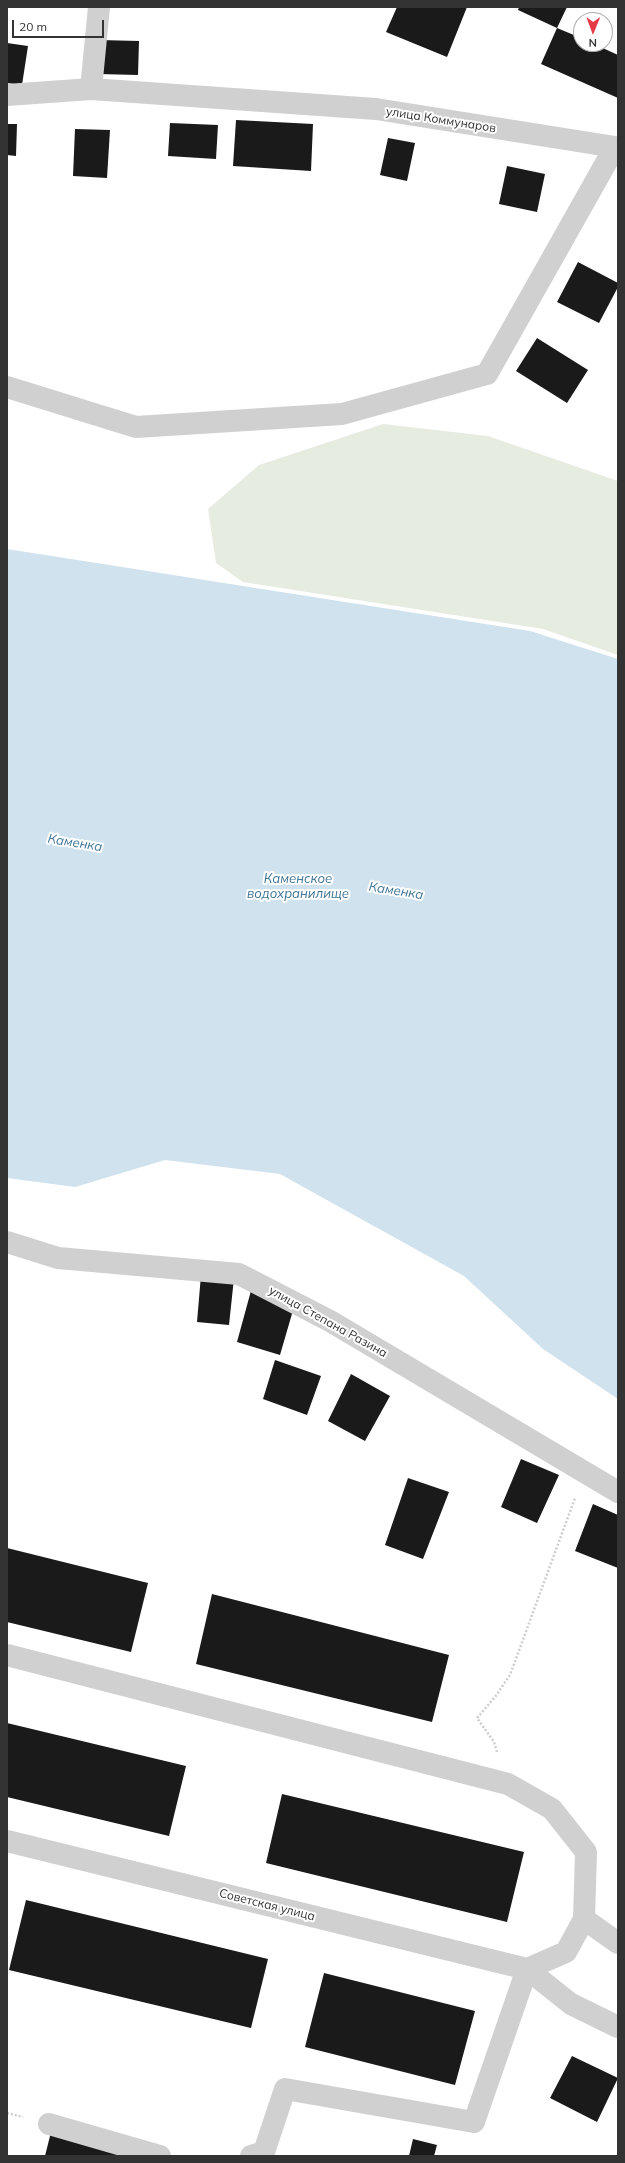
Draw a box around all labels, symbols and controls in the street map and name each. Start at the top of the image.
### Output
scale bar [14,12,106,38]
north arrow [573,12,613,52]
text: 20 m [19,19,47,34]
text: N [589,36,597,50]
street label: улица Коммунаров [385,104,497,136]
water label: Каменка [47,831,103,855]
water label: Каменское водохранилище [247,871,349,902]
water label: Каменка [368,879,424,903]
street label: улица Степана Разина [266,1283,390,1361]
street label: Советская улица [218,1886,316,1924]

